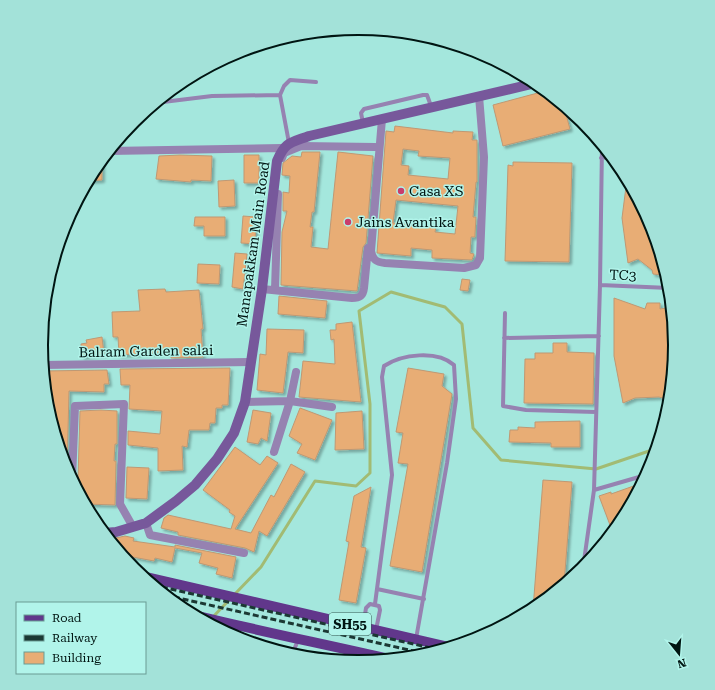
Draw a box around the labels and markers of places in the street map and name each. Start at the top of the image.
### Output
place label: Casa XS [409,183,464,199]
marker: Casa XS [396,186,406,196]
place label: Jains Avantika [356,214,455,230]
marker: Jains Avantika [343,217,353,227]

